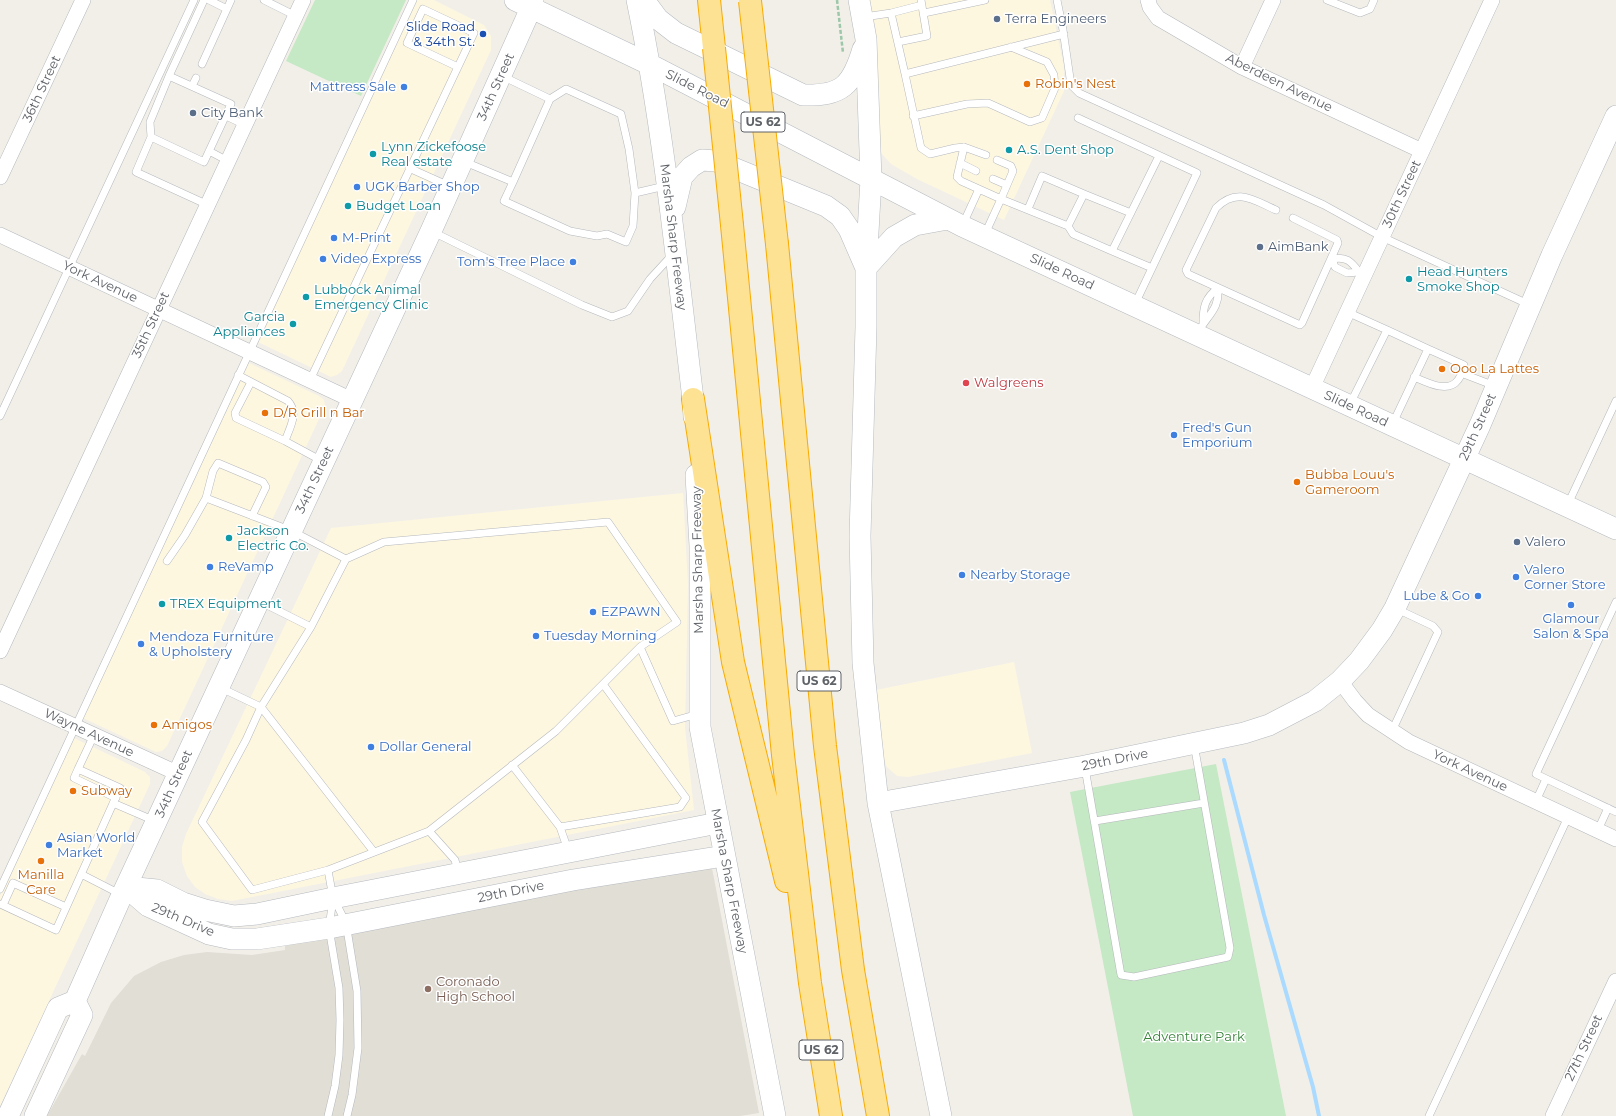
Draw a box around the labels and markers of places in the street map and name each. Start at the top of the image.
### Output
place label: Terra Engineers [1005,11,1106,27]
marker: Terra Engineers [992,14,1002,24]
place label: Slide Road & 34th St. [406,19,475,50]
marker: Slide Road & 34th St. [478,29,488,39]
place label: Robin's Nest [1035,76,1116,92]
place label: Mattress Sale [310,79,396,95]
marker: Robin's Nest [1022,79,1032,89]
marker: Mattress Sale [399,82,409,92]
place label: City Bank [201,105,263,121]
marker: City Bank [188,108,198,118]
place label: Lynn Zickefoose Real estate [381,139,486,170]
place label: A.S. Dent Shop [1017,142,1114,158]
marker: A.S. Dent Shop [1004,145,1014,155]
marker: Lynn Zickefoose Real estate [368,149,378,159]
place label: UGK Barber Shop [365,179,480,195]
marker: UGK Barber Shop [352,182,362,192]
place label: Budget Loan [356,198,441,214]
marker: Budget Loan [343,201,353,211]
place label: M-Print [342,230,391,246]
marker: M-Print [329,233,339,243]
place label: AimBank [1268,239,1329,255]
marker: AimBank [1255,242,1265,252]
place label: Video Express [331,251,421,267]
marker: Video Express [318,254,328,264]
place label: Tom's Tree Place [457,254,565,270]
marker: Tom's Tree Place [568,257,578,267]
place label: Head Hunters Smoke Shop [1417,264,1508,295]
marker: Head Hunters Smoke Shop [1404,274,1414,284]
place label: Lubbock Animal Emergency Clinic [314,282,428,313]
marker: Lubbock Animal Emergency Clinic [301,292,311,302]
place label: Garcia Appliances [213,309,285,340]
marker: Garcia Appliances [288,319,298,329]
place label: Ooo La Lattes [1450,361,1539,377]
marker: Ooo La Lattes [1437,364,1447,374]
place label: Walgreens [974,375,1044,391]
marker: Walgreens [961,378,971,388]
place label: D/R Grill n Bar [273,405,365,421]
marker: D/R Grill n Bar [260,408,270,418]
place label: Fred's Gun Emporium [1182,420,1253,451]
marker: Fred's Gun Emporium [1169,430,1179,440]
place label: Bubba Louu's Gameroom [1305,467,1394,498]
marker: Bubba Louu's Gameroom [1292,477,1302,487]
place label: Jackson Electric Co. [237,523,309,554]
marker: Jackson Electric Co. [224,533,234,543]
place label: Valero [1525,534,1566,550]
marker: Valero [1512,537,1522,547]
place label: ReVamp [218,559,274,575]
marker: ReVamp [205,562,215,572]
place label: Valero Corner Store [1524,562,1606,593]
place label: Nearby Storage [970,567,1070,583]
marker: Nearby Storage [957,570,967,580]
marker: Valero Corner Store [1511,572,1521,582]
place label: Lube & Go [1403,588,1470,604]
marker: Lube & Go [1473,591,1483,601]
place label: TREX Equipment [170,596,282,612]
marker: TREX Equipment [157,599,167,609]
marker: Glamour Salon & Spa [1566,600,1576,610]
place label: EZPAWN [601,604,661,620]
marker: EZPAWN [588,607,598,617]
place label: Glamour Salon & Spa [1533,611,1609,642]
place label: Tuesday Morning [544,628,657,644]
place label: Mendoza Furniture & Upholstery [149,629,274,660]
marker: Tuesday Morning [531,631,541,641]
marker: Mendoza Furniture & Upholstery [136,639,146,649]
place label: Amigos [162,717,212,733]
marker: Amigos [149,720,159,730]
place label: Dollar General [379,739,472,755]
marker: Dollar General [366,742,376,752]
place label: Subway [81,783,132,799]
marker: Subway [68,786,78,796]
place label: Asian World Market [57,830,135,861]
marker: Asian World Market [44,840,54,850]
marker: Manilla Care [36,856,46,866]
place label: Manilla Care [17,867,65,898]
place label: Coronado High School [436,974,515,1005]
marker: Coronado High School [423,984,433,994]

